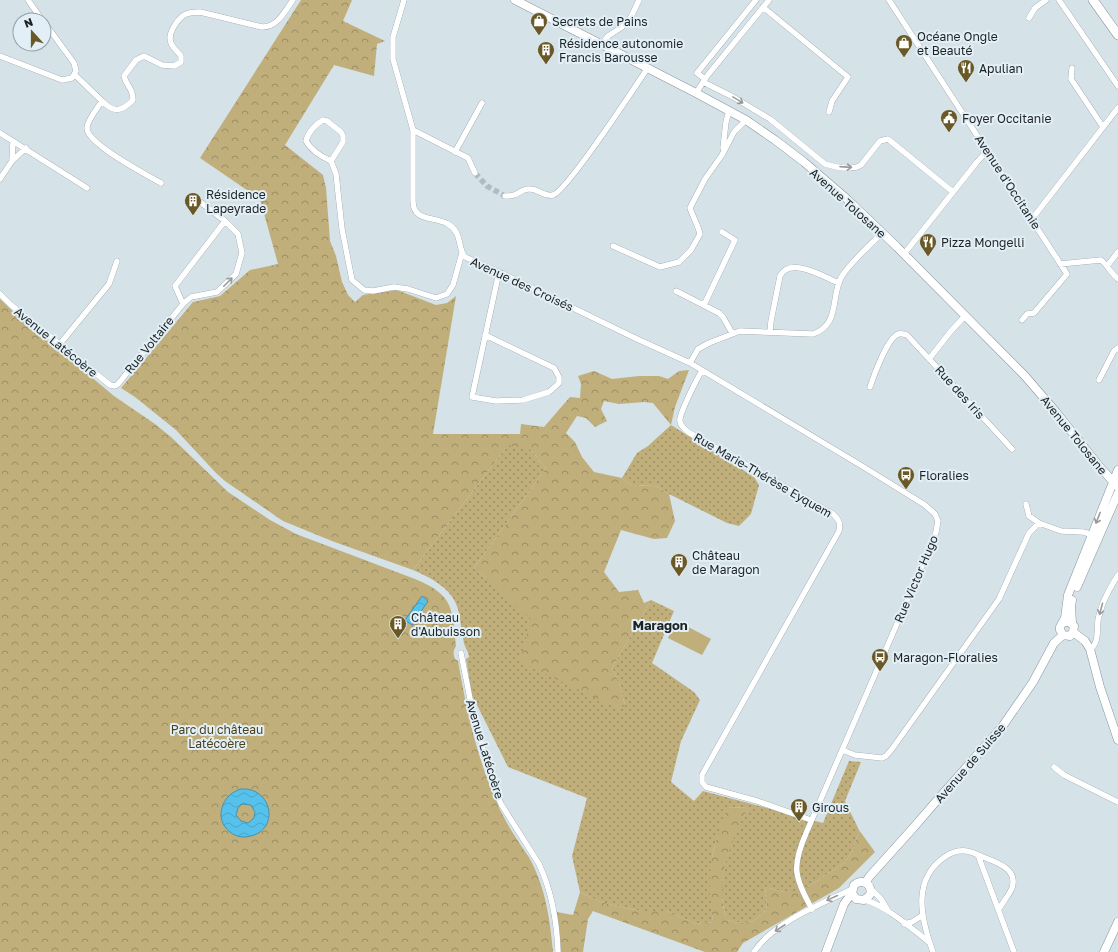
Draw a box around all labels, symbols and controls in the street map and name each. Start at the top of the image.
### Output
shop icon: Secrets de Pains [529,11,549,36]
north arrow [12,12,52,52]
place label: Secrets de Pains [552,14,648,29]
text: N [22,15,34,30]
place label: Océane Ongle et Beauté [917,29,998,58]
shop icon: Océane Ongle et Beauté [894,33,914,58]
place label: Résidence autonomie Francis Barousse [559,36,683,65]
building icon: Résidence autonomie Francis Barousse [536,40,556,65]
restaurant icon: Apulian [956,58,976,83]
place label: Apulian [979,61,1023,76]
one-way arrow [732,96,743,104]
public building icon: Foyer Occitanie [939,108,959,133]
place label: Foyer Occitanie [962,111,1051,126]
street label: Avenue d'Occitanie [972,132,1044,232]
one-way arrow [839,164,852,171]
street label: Avenue Tolosane [807,165,889,241]
place label: Résidence Lapeyrade [206,187,266,216]
building icon: Résidence Lapeyrade [183,191,203,216]
restaurant icon: Pizza Mongelli [918,232,938,257]
place label: Pizza Mongelli [941,235,1024,250]
street label: Avenue des Croisés [468,254,576,314]
one-way arrow [223,277,233,286]
street label: Avenue Latécoère [11,304,101,380]
street label: Rue Voltaire [121,313,177,377]
street label: Rue des Iris [932,362,988,422]
street label: Avenue Tolosane [1038,392,1110,478]
street label: Rue Marie-Thérèse Eyquem [691,429,835,521]
bus stop icon: Floralies [896,465,916,490]
place label: Floralies [919,468,969,483]
one-way arrow [1094,511,1101,523]
street label: Rue Victor Hugo [891,533,941,625]
place label: Château de Maragon [692,548,760,577]
building icon: Château de Maragon [669,552,689,577]
one-way arrow [1096,603,1104,616]
place label: Château d'Aubuisson [411,610,480,639]
building icon: Château d'Aubuisson [388,614,408,639]
district label: Maragon [632,617,688,633]
bus stop icon: Maragon-Floralies [870,647,890,672]
place label: Maragon-Floralies [893,650,998,665]
street label: Avenue Latécoère [463,698,507,800]
street label: Avenue de Suisse [931,720,1009,806]
park label: Parc du château Latécoère [171,722,263,751]
building icon: Girous [789,797,809,822]
place label: Girous [812,800,849,815]
one-way arrow [826,895,838,903]
one-way arrow [775,923,786,932]

